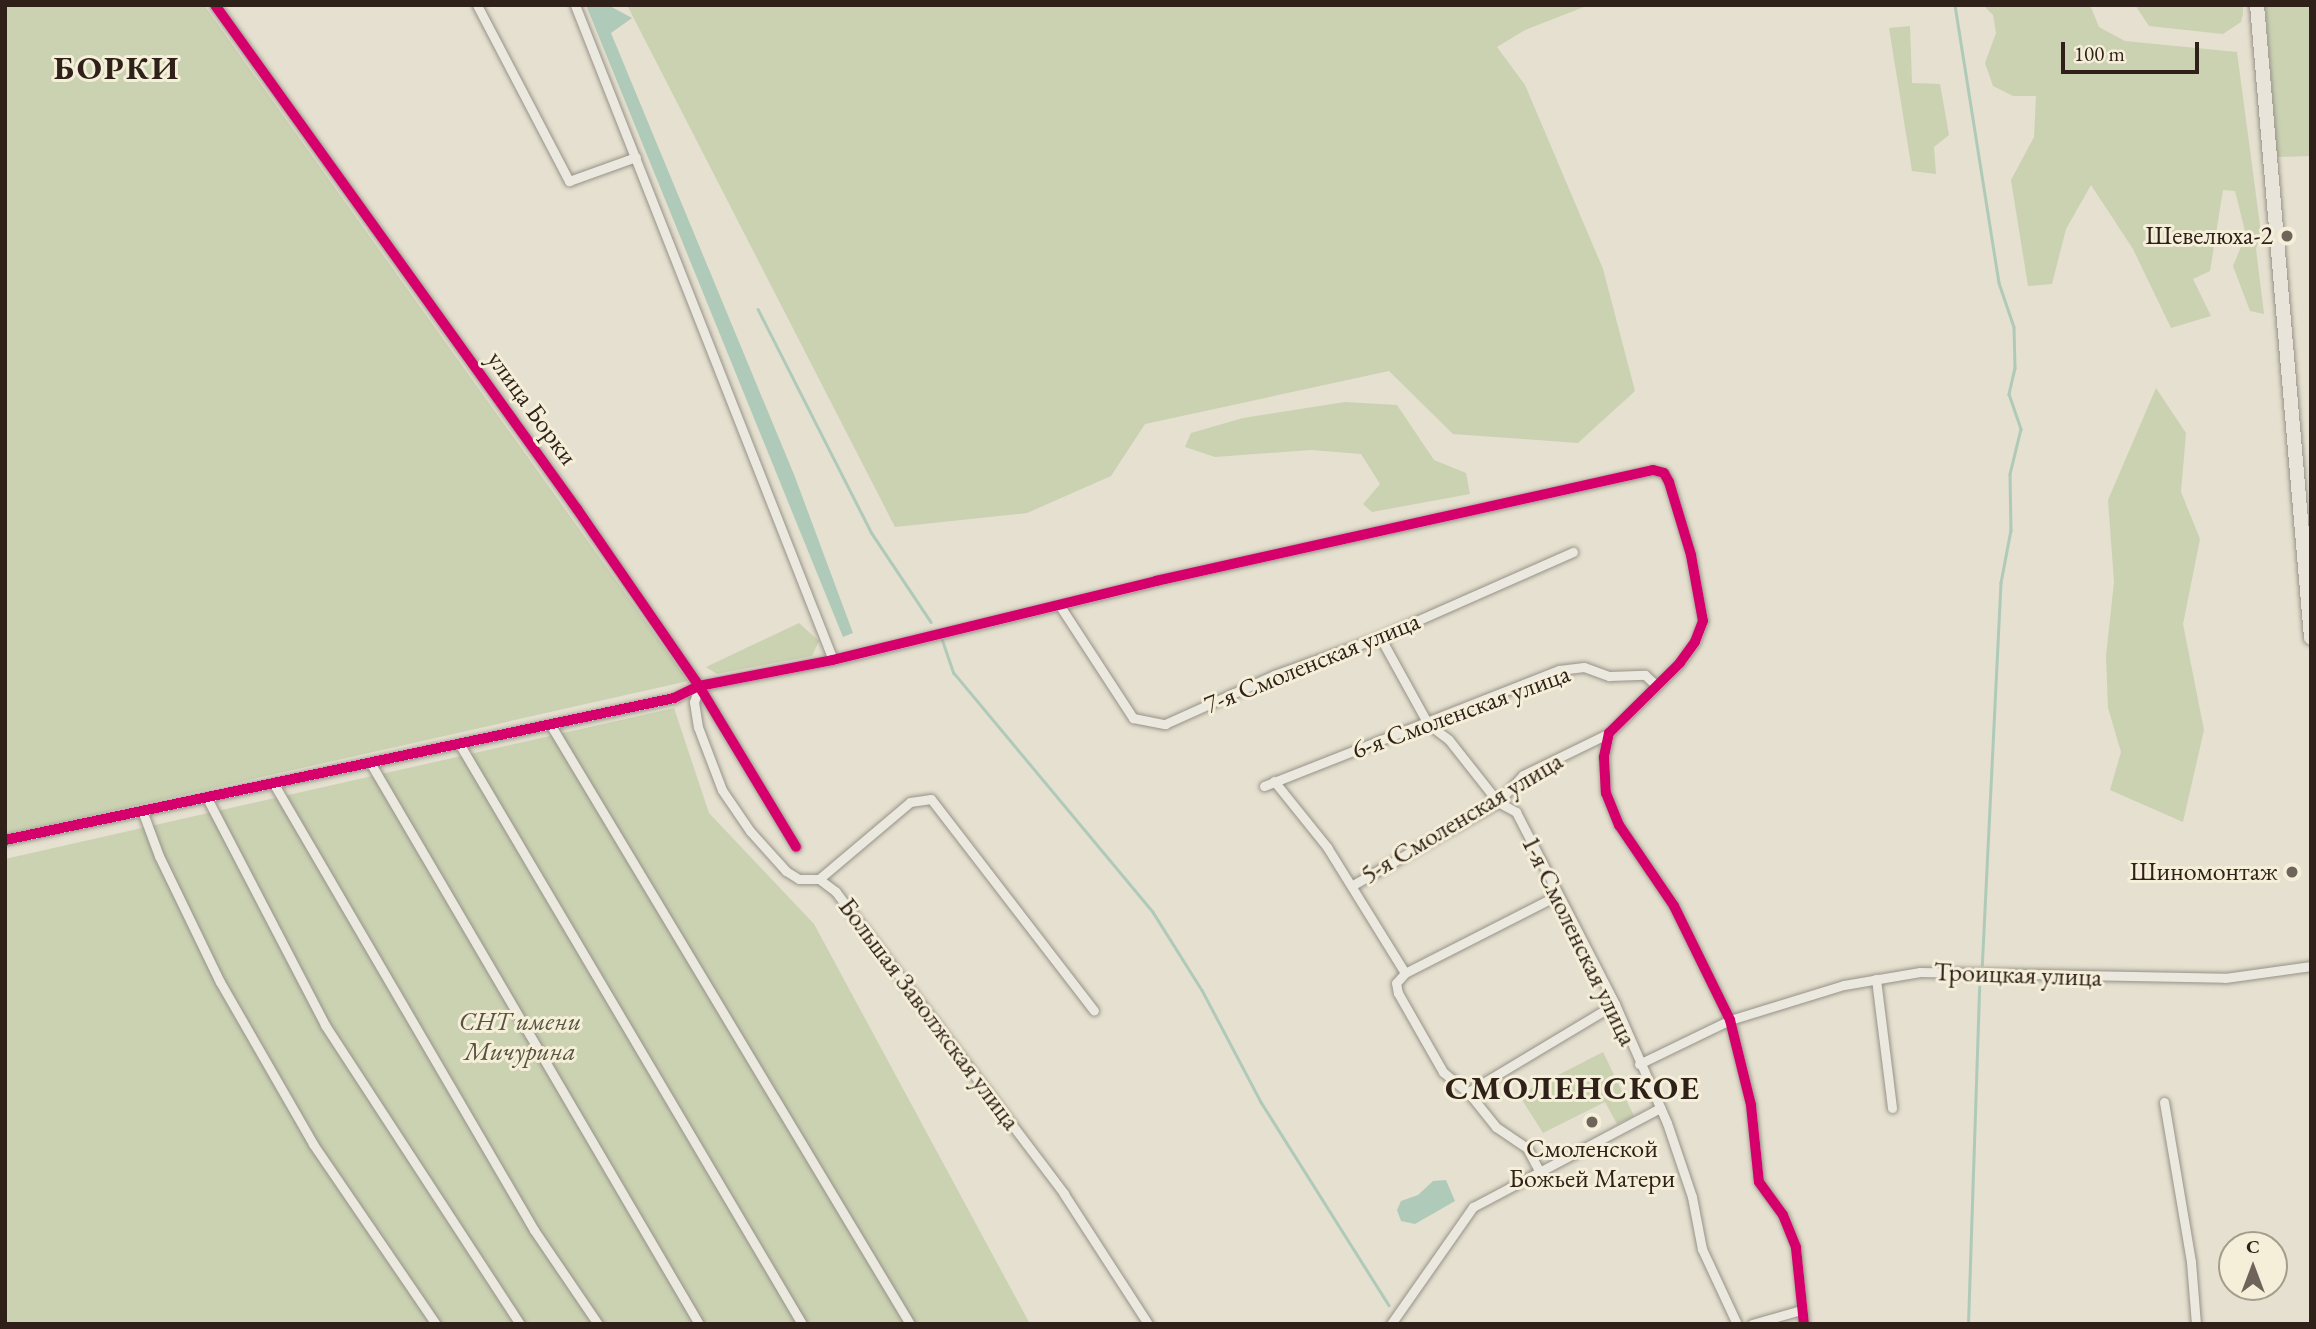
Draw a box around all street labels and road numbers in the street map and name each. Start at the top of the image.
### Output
street label: улица Борки [480,345,584,471]
street label: 7-я Смоленская улица [1200,606,1424,720]
street label: 6-я Смоленская улица [1348,658,1574,766]
street label: 5-я Смоленская улица [1356,745,1568,891]
street label: 1-я Смоленская улица [1515,831,1643,1051]
street label: Большая Заволжская улица [832,892,1026,1136]
street label: Троицкая улица [1933,956,2103,994]

